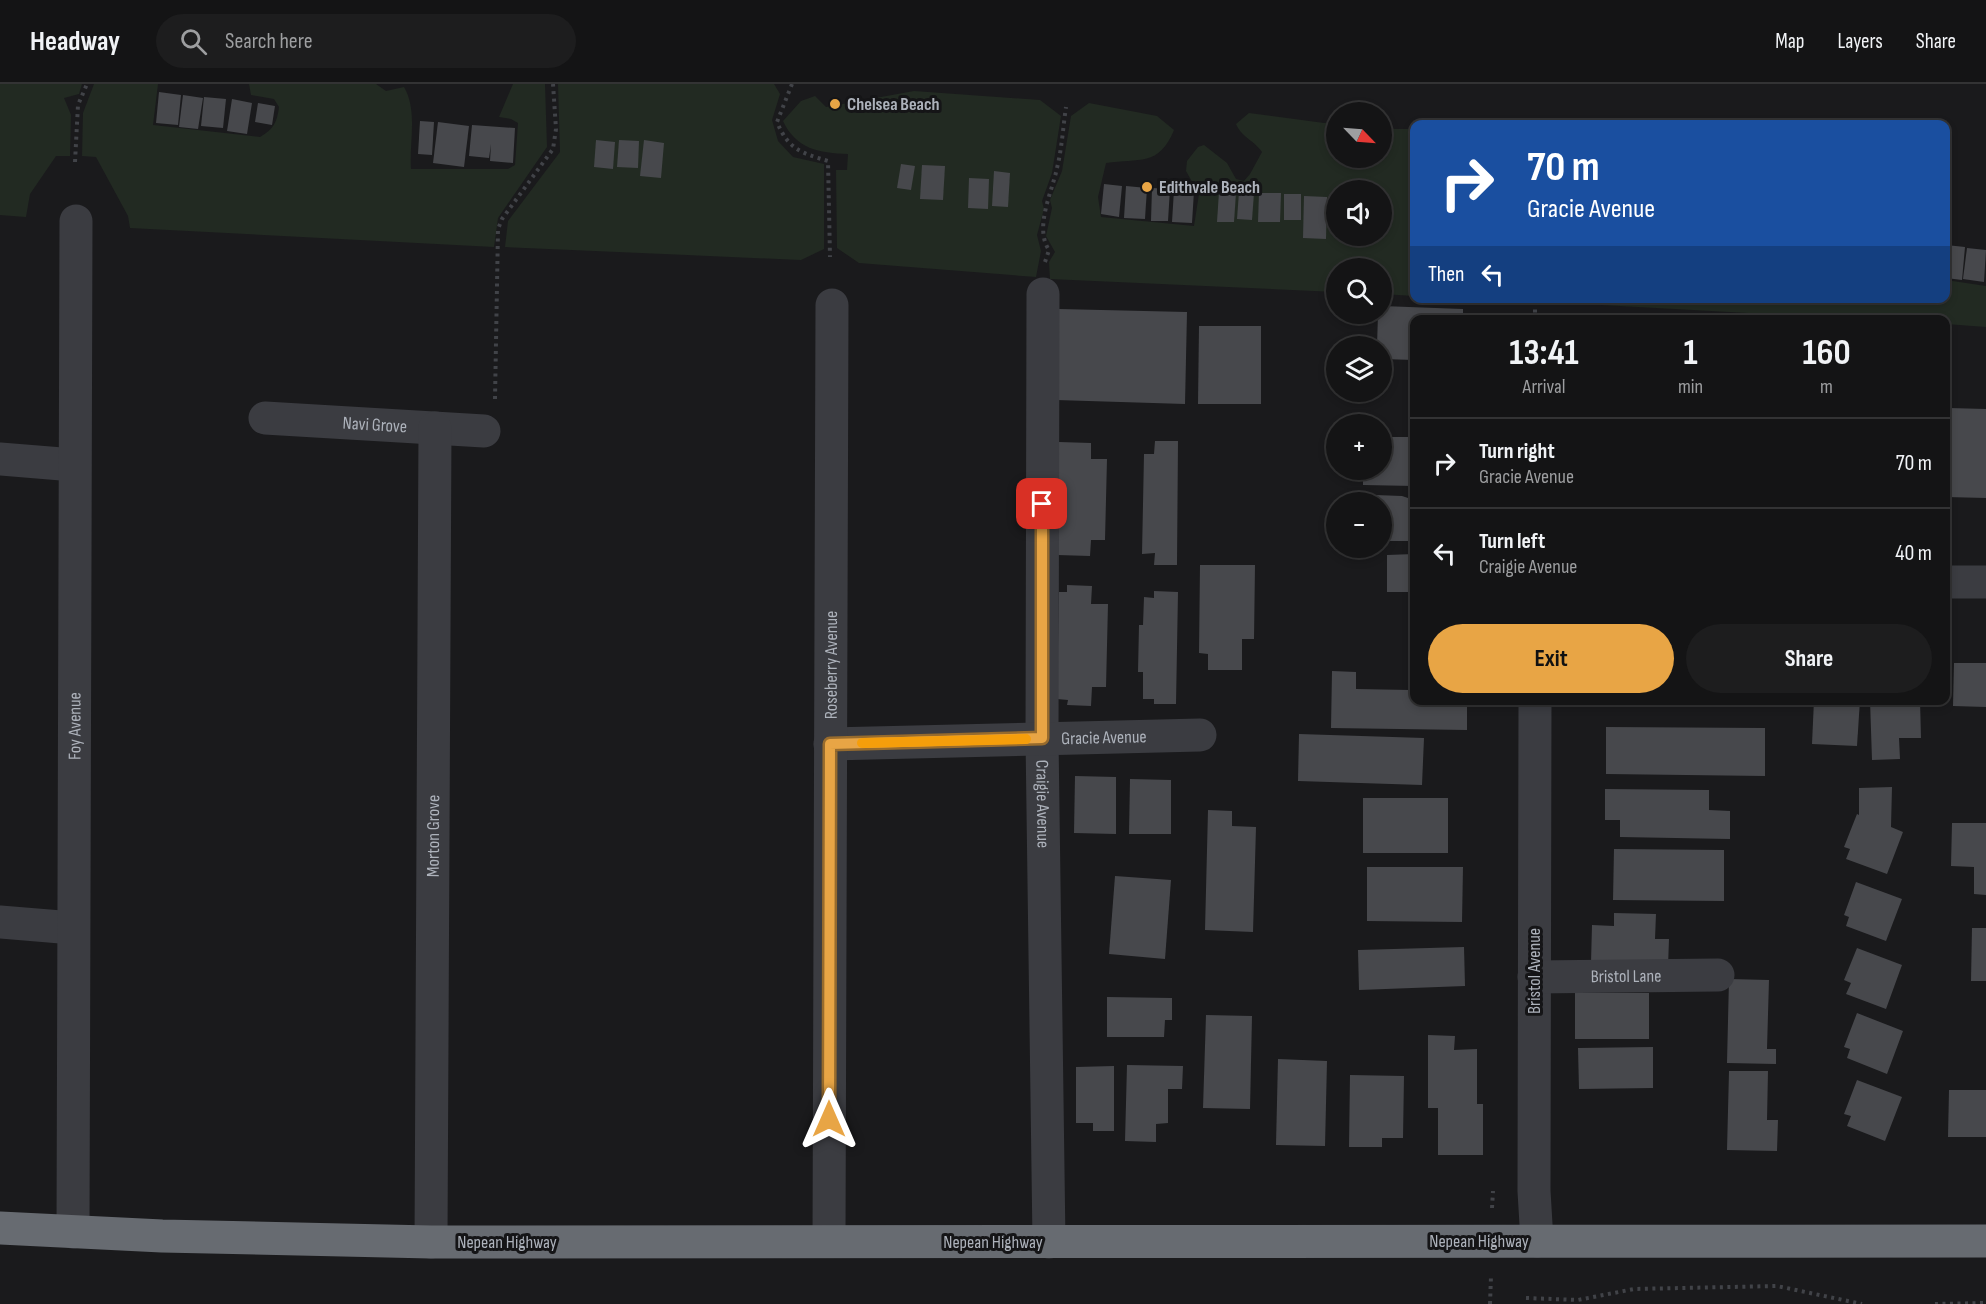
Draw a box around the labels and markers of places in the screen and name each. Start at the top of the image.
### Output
place label: Chelsea Beach [847,94,940,115]
marker: Chelsea Beach [828,97,842,111]
place label: Edithvale Beach [1159,177,1260,198]
marker: Edithvale Beach [1140,180,1154,194]
pin [1016,478,1067,529]

